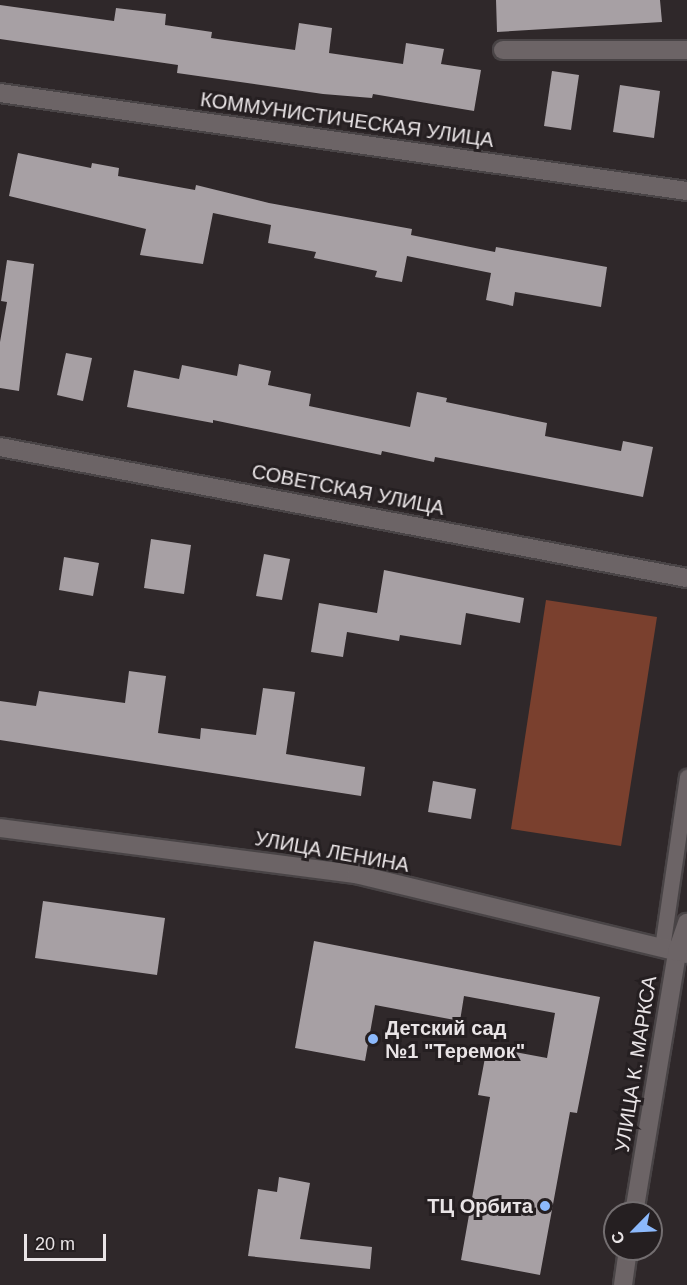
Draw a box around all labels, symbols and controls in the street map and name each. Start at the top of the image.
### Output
street label: КОММУНИСТИЧЕСКАЯ УЛИЦА [199,88,495,152]
street label: СОВЕТСКАЯ УЛИЦА [250,460,446,520]
street label: УЛИЦА ЛЕНИНА [253,827,411,877]
street label: УЛИЦА К. МАРКСА [610,974,662,1154]
place label: Детский сад №1 "Теремок" [385,1016,525,1063]
marker: Детский сад №1 "Теремок" [366,1032,380,1046]
place label: ТЦ Орбита [427,1194,533,1218]
marker: ТЦ Орбита [538,1199,552,1213]
north arrow [603,1201,663,1261]
scale bar [27,1222,110,1260]
text: С [608,1229,628,1246]
text: 20 m [35,1234,75,1254]

